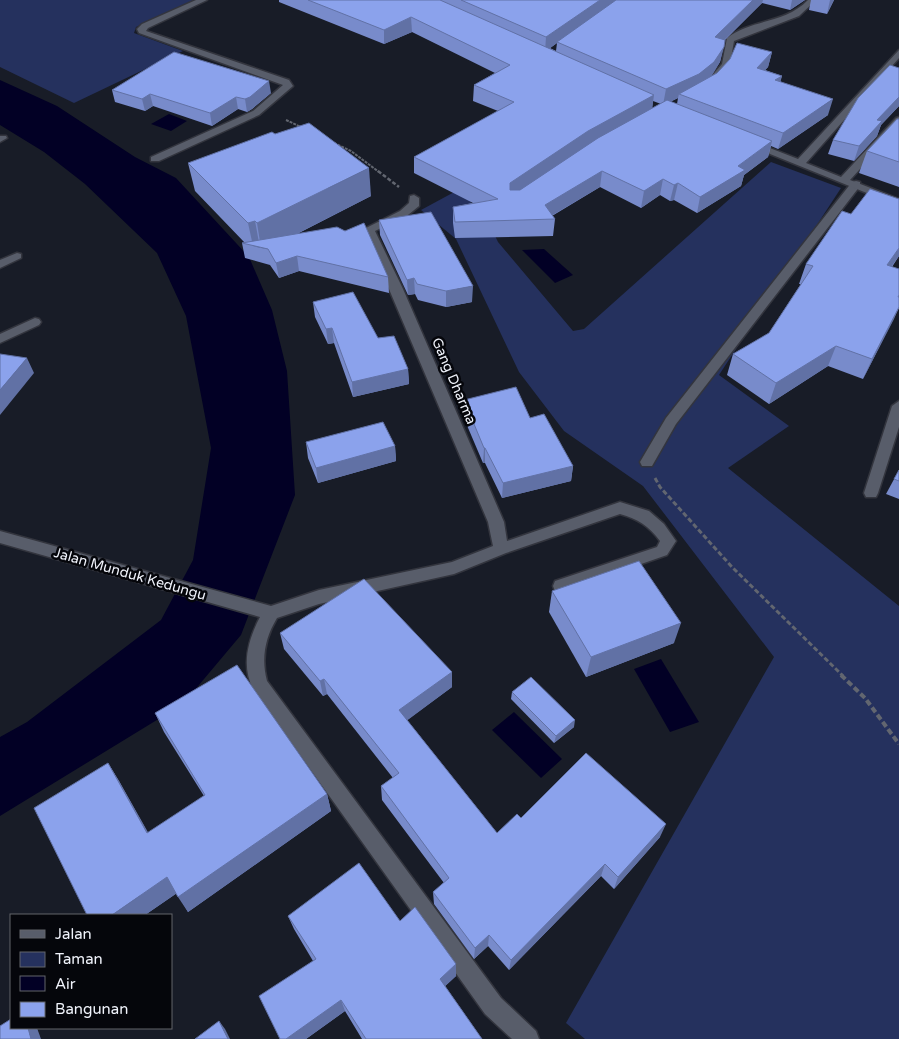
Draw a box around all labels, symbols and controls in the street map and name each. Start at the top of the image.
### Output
street label: Gang Dharma [428,335,480,427]
street label: Jalan Munduk Kedungu [52,544,208,604]
legend [10,914,172,1029]
text: Jalan [55,925,92,943]
text: Taman [55,950,103,968]
text: Air [55,975,76,993]
text: Bangunan [55,1000,128,1018]

